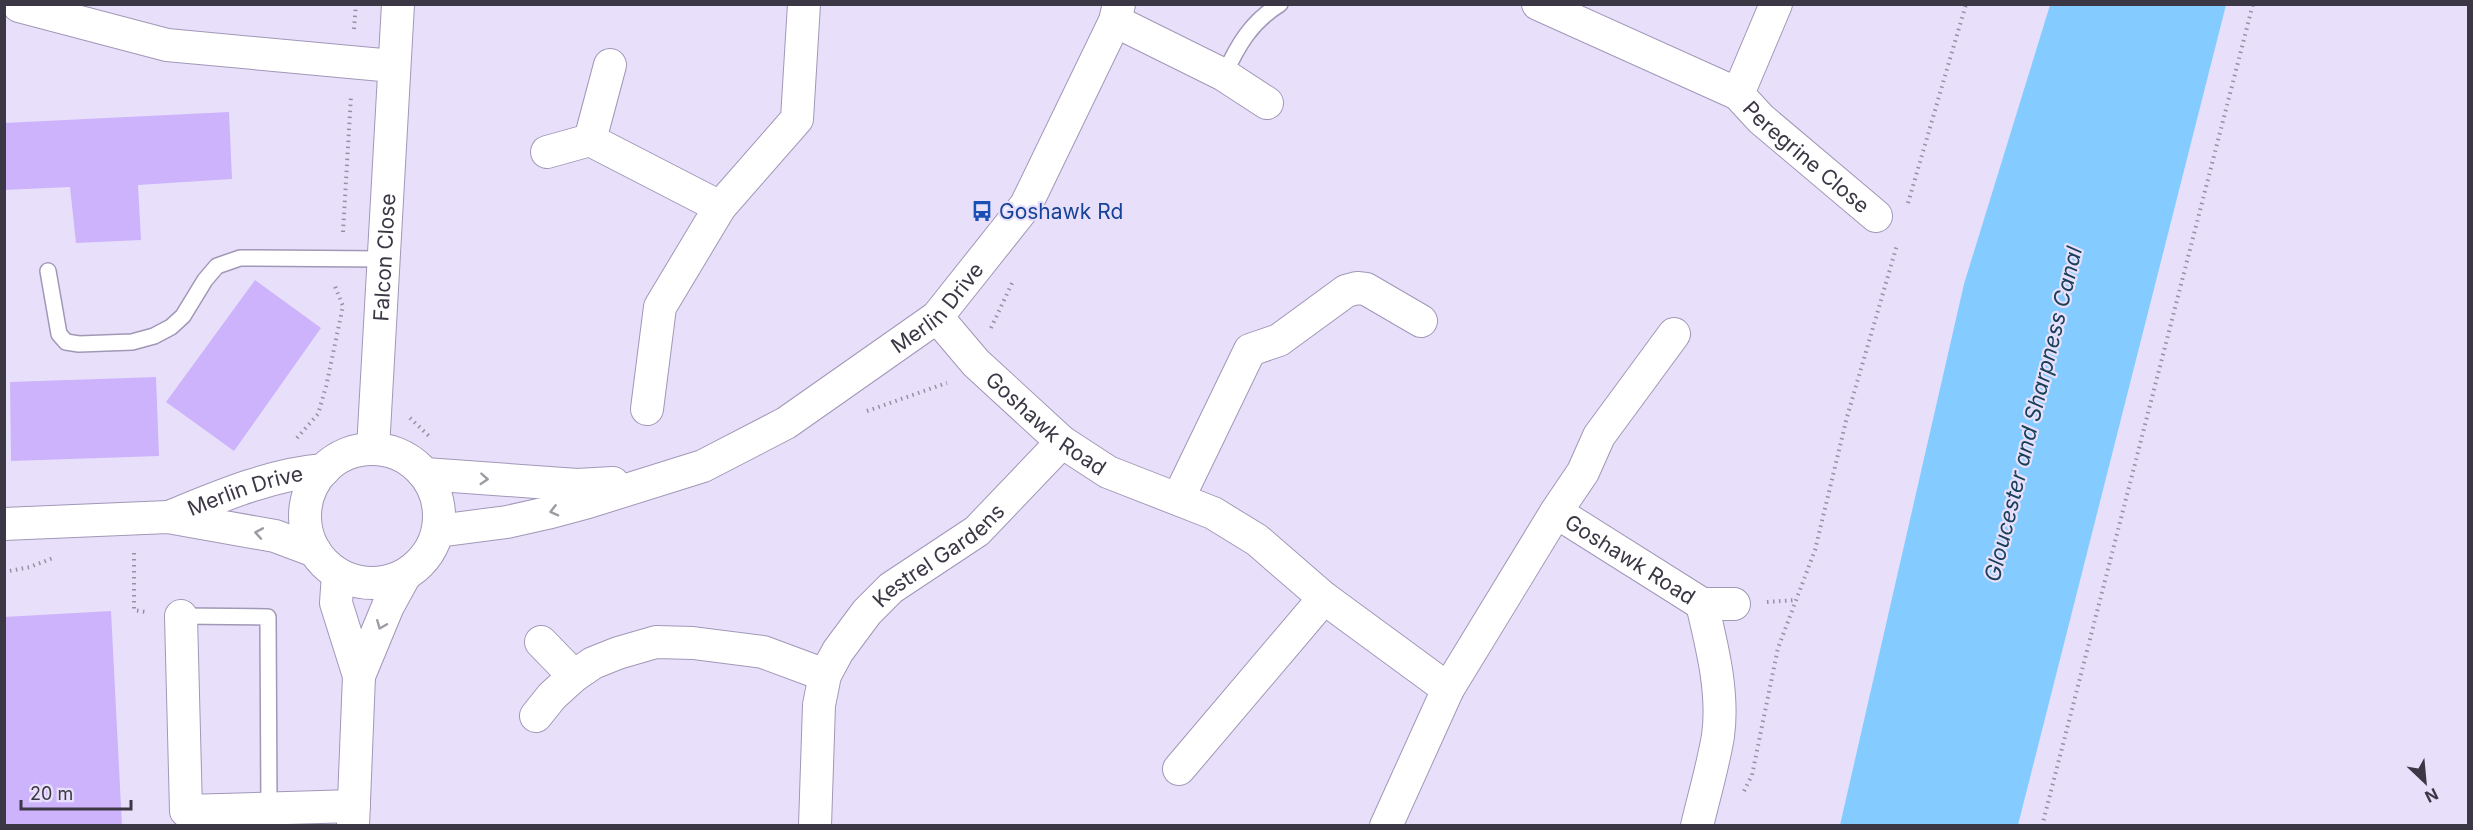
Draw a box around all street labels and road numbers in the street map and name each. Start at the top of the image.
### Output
street label: Peregrine Close [1738,96,1875,218]
street label: Falcon Close [368,193,400,322]
street label: Merlin Drive [886,257,988,358]
street label: Goshawk Road [981,366,1111,480]
street label: Merlin Drive [184,460,305,521]
street label: Kestrel Gardens [867,498,1009,612]
street label: Goshawk Road [1561,509,1700,609]

